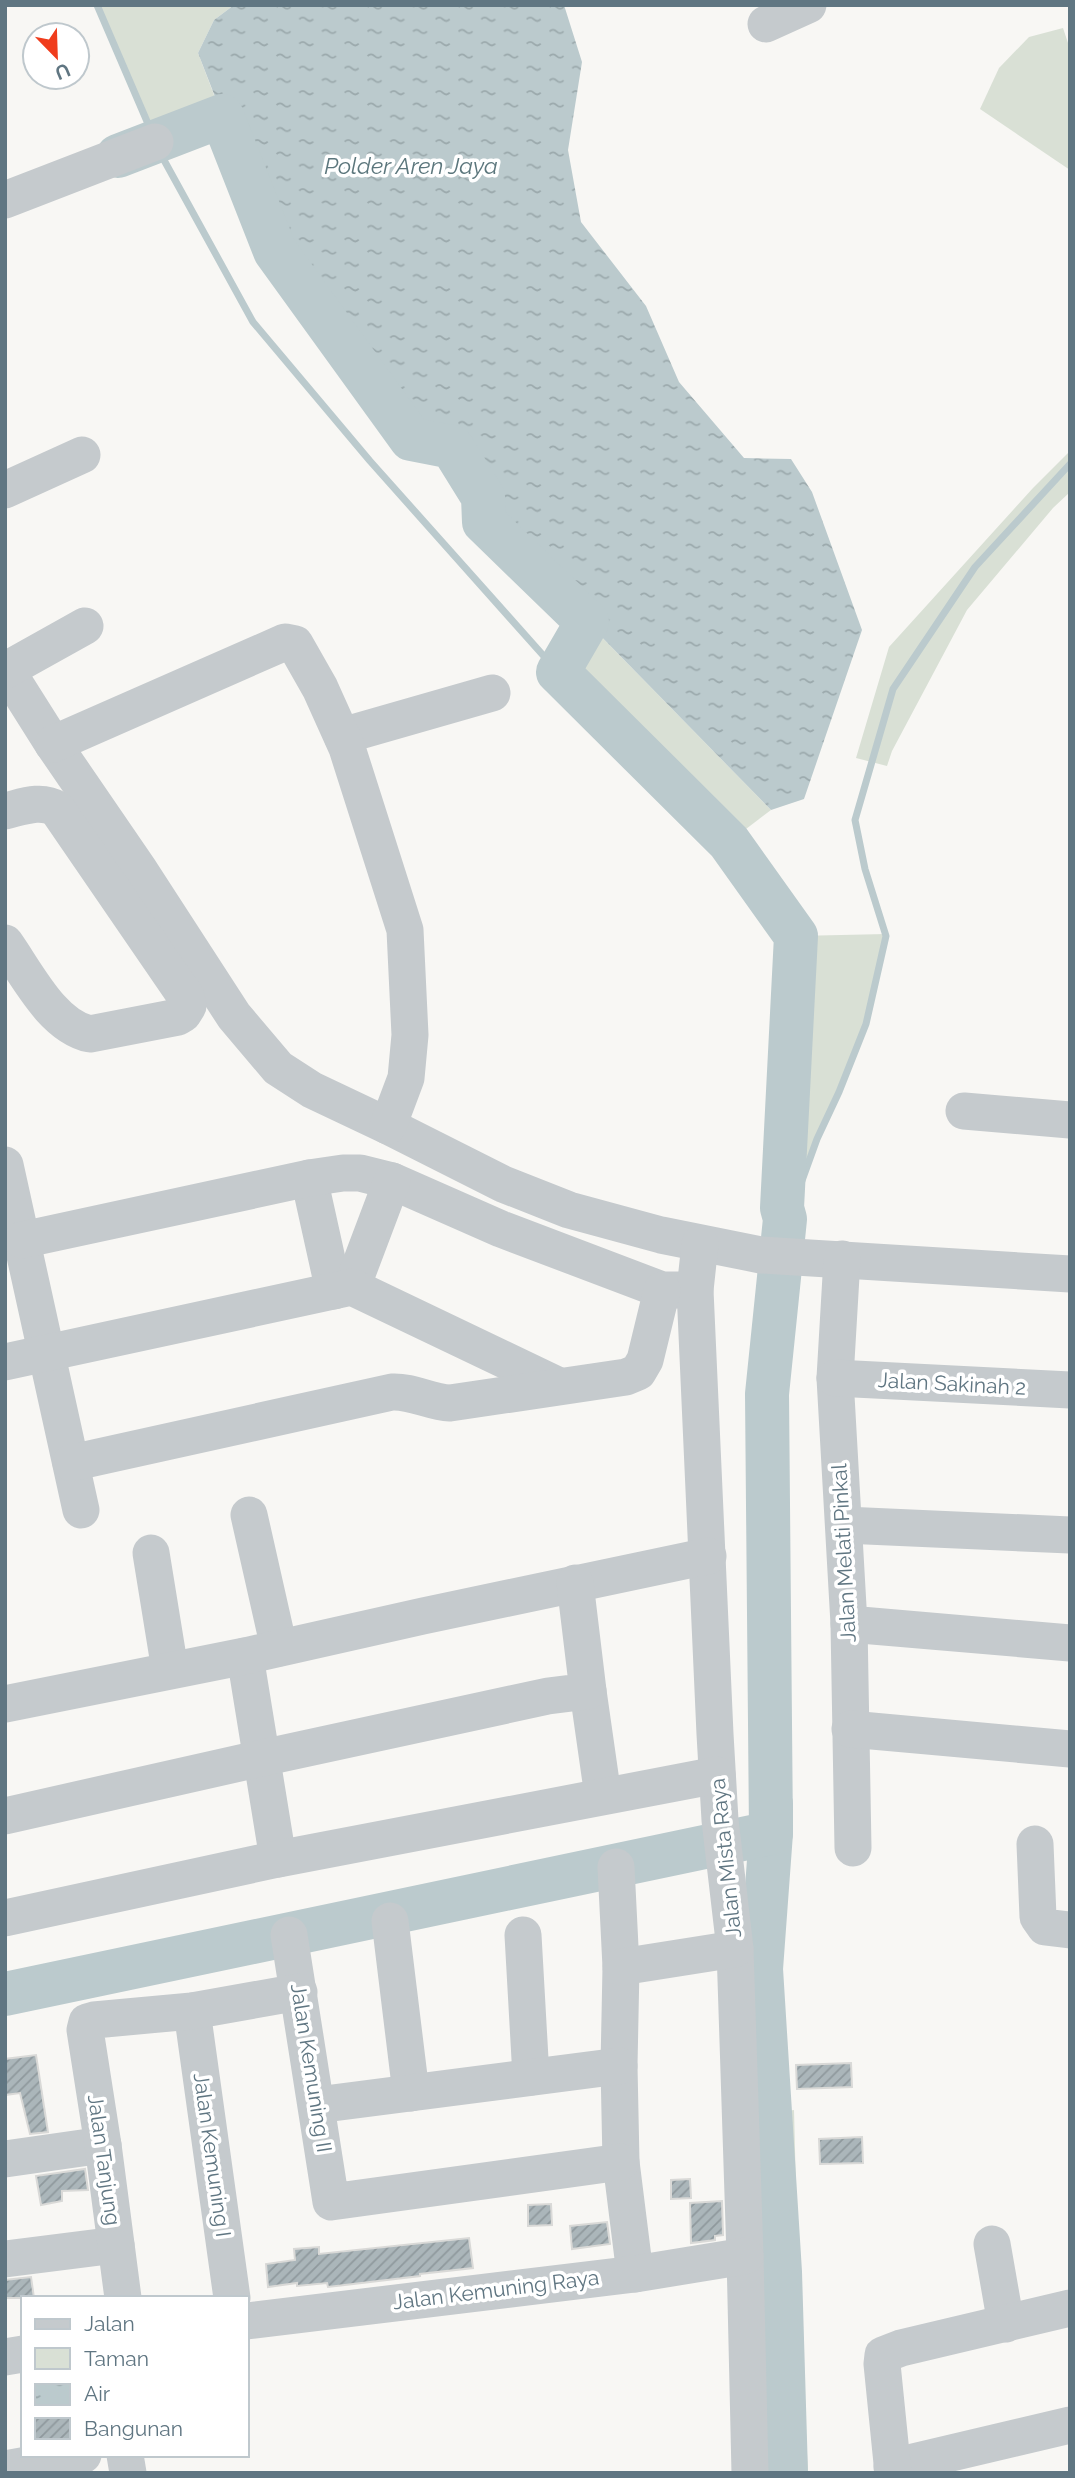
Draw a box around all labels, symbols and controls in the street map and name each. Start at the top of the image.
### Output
north arrow [21,21,91,91]
text: U [52,59,74,85]
water label: Polder Aren Jaya [324,152,498,179]
street label: Jalan Sakinah 2 [877,1367,1027,1400]
street label: Jalan Melati Pinkal [826,1463,861,1643]
street label: Jalan Mista Raya [705,1777,746,1939]
street label: Jalan Kemuning II [286,1982,337,2154]
street label: Jalan Kemuning I [189,2071,236,2239]
street label: Jalan Tanjung [83,2093,126,2227]
street label: Jalan Kemuning Raya [391,2264,601,2315]
legend [21,2296,248,2457]
text: Jalan [84,2311,135,2336]
text: Taman [84,2346,149,2371]
text: Air [84,2381,111,2406]
text: Bangunan [84,2416,183,2441]

